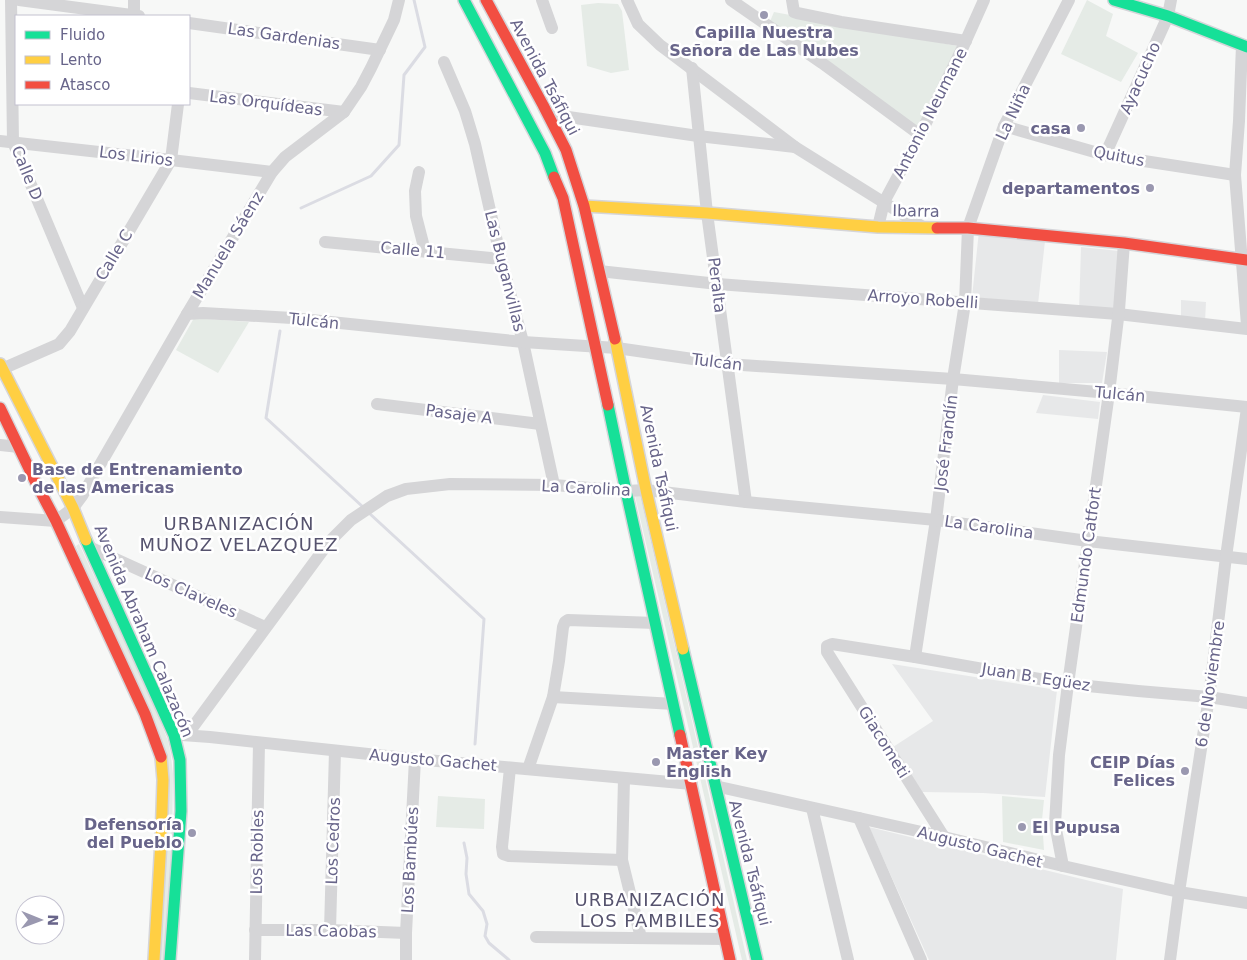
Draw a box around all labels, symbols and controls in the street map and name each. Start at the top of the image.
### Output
marker: Capilla Nuestra Señora de Las Nubes [758,9,770,21]
legend [15,15,190,105]
street label: Avenida Tsáfiqui [506,16,584,138]
street label: Las Gardenias [227,19,341,53]
place label: Capilla Nuestra Señora de Las Nubes [669,23,859,60]
text: Fluido [60,26,105,44]
street label: Ayacucho [1116,39,1164,117]
street label: Antonio Neumane [889,45,971,181]
text: Lento [60,51,102,69]
text: Atasco [60,76,110,94]
street label: La Niña [992,81,1034,143]
street label: Las Orquídeas [208,87,324,119]
place label: casa [1030,119,1071,138]
marker: casa [1075,122,1087,134]
street label: Los Lirios [98,142,174,170]
street label: Quitus [1092,142,1146,170]
street label: Calle D [7,143,47,203]
place label: departamentos [1002,179,1140,198]
marker: departamentos [1144,182,1156,194]
street label: Manuela Sáenz [189,188,267,302]
street label: Ibarra [892,201,940,221]
street label: Las Buganvillas [481,208,529,334]
street label: Calle C [91,226,137,284]
street label: Calle 11 [380,238,446,262]
street label: Peralta [704,256,730,314]
street label: Arroyo Robelli [867,286,979,312]
street label: Tulcán [287,309,340,333]
street label: Tulcán [690,349,743,375]
street label: Tulcán [1093,382,1146,406]
street label: José Frandín [931,394,961,493]
street label: Pasaje A [424,400,494,428]
street label: Avenida Tsáfiqui [636,403,682,533]
place label: Base de Entrenamiento de las Americas [32,460,243,497]
marker: Base de Entrenamiento de las Americas [16,472,28,484]
street label: La Carolina [541,476,631,500]
street label: Edmundo Catfort [1067,486,1105,624]
street label: La Carolina [943,511,1035,543]
district label: URBANIZACIÓN MUÑOZ VELAZQUEZ [139,513,339,555]
street label: Avenida Abraham Calazacón [90,522,198,740]
street label: Los Claveles [142,564,240,622]
street label: 6 de Noviembre [1192,619,1228,749]
street label: Juan B. Egüez [979,659,1092,695]
street label: Giacometi [854,702,914,782]
place label: Master Key English [666,744,768,781]
street label: Augusto Gachet [368,745,498,775]
place label: CEIP Días Felices [1090,753,1175,790]
marker: Master Key English [650,756,662,768]
marker: CEIP Días Felices [1179,765,1191,777]
street label: Los Cedros [322,797,344,885]
street label: Avenida Tsáfiqui [725,798,775,928]
street label: Los Bambúes [398,806,422,914]
street label: Los Robles [247,809,267,895]
place label: Defensoría del Pueblo [84,815,182,852]
place label: El Pupusa [1032,818,1120,837]
marker: El Pupusa [1016,821,1028,833]
street label: Augusto Gachet [916,822,1044,872]
marker: Defensoría del Pueblo [186,827,198,839]
district label: URBANIZACIÓN LOS PAMBILES [575,889,725,931]
north arrow [15,895,65,945]
text: N [45,914,61,926]
street label: Las Caobas [285,921,377,941]

